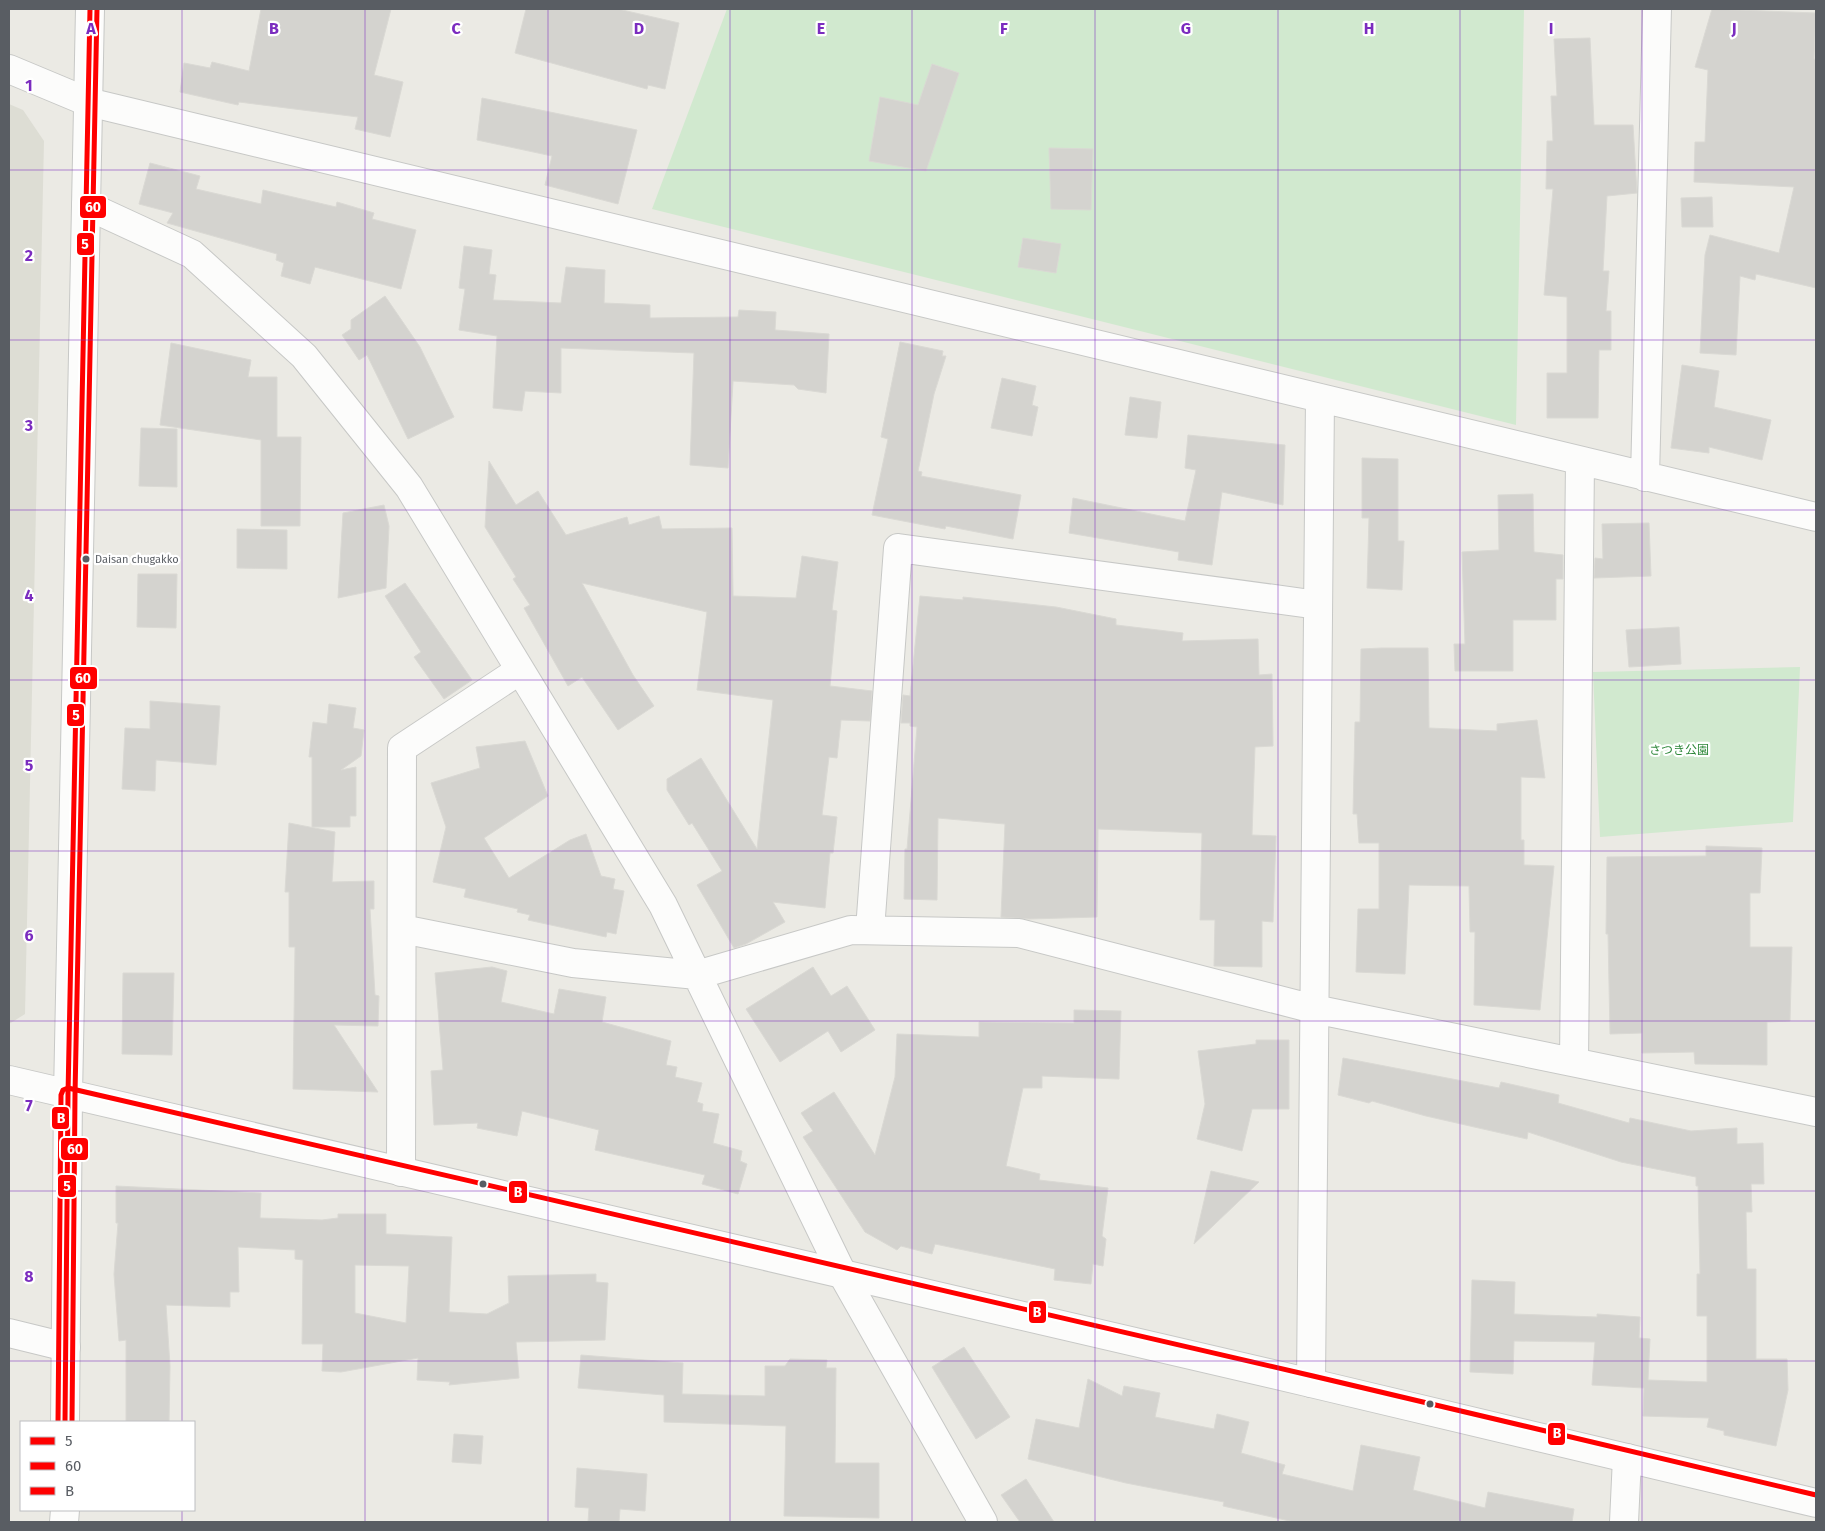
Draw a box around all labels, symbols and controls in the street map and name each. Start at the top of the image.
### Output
text: A [85,19,96,38]
text: B [269,19,279,38]
text: C [451,19,461,38]
text: D [634,19,644,38]
text: E [817,19,825,38]
text: F [1000,19,1008,38]
text: G [1181,19,1191,38]
text: H [1364,19,1374,38]
text: I [1549,19,1553,38]
text: J [1730,19,1737,38]
text: 1 [25,76,33,95]
line badge: 60 [79,195,107,219]
text: 60 [85,199,101,216]
line badge: 5 [76,232,95,256]
text: 5 [81,236,89,253]
text: 2 [25,246,33,265]
text: 3 [24,416,33,435]
place label: Daisan chugakko [95,553,179,566]
marker: Daisan chugakko [81,554,91,564]
text: 4 [24,586,34,605]
line badge: 60 [69,666,98,690]
text: 60 [75,670,91,687]
line badge: 5 [66,703,85,727]
text: 5 [72,707,80,724]
park label: さつき公園 [1649,743,1709,757]
text: 5 [25,756,34,775]
text: 6 [24,926,34,945]
text: 7 [25,1096,33,1115]
line badge: B [51,1106,70,1130]
text: B [57,1110,66,1127]
line badge: 60 [60,1137,89,1161]
text: 60 [67,1141,83,1158]
line badge: 5 [57,1174,77,1198]
text: 5 [63,1178,71,1195]
unlabelled marker [478,1179,488,1189]
line badge: B [508,1180,528,1204]
text: B [514,1184,523,1201]
text: 8 [24,1267,34,1286]
line badge: B [1028,1300,1047,1324]
text: B [1033,1304,1042,1321]
unlabelled marker [1425,1399,1435,1409]
legend [20,1421,195,1511]
line badge: B [1547,1422,1566,1446]
text: B [1553,1425,1562,1442]
text: 5 [65,1432,73,1450]
text: 60 [65,1457,81,1475]
text: B [65,1482,74,1500]

